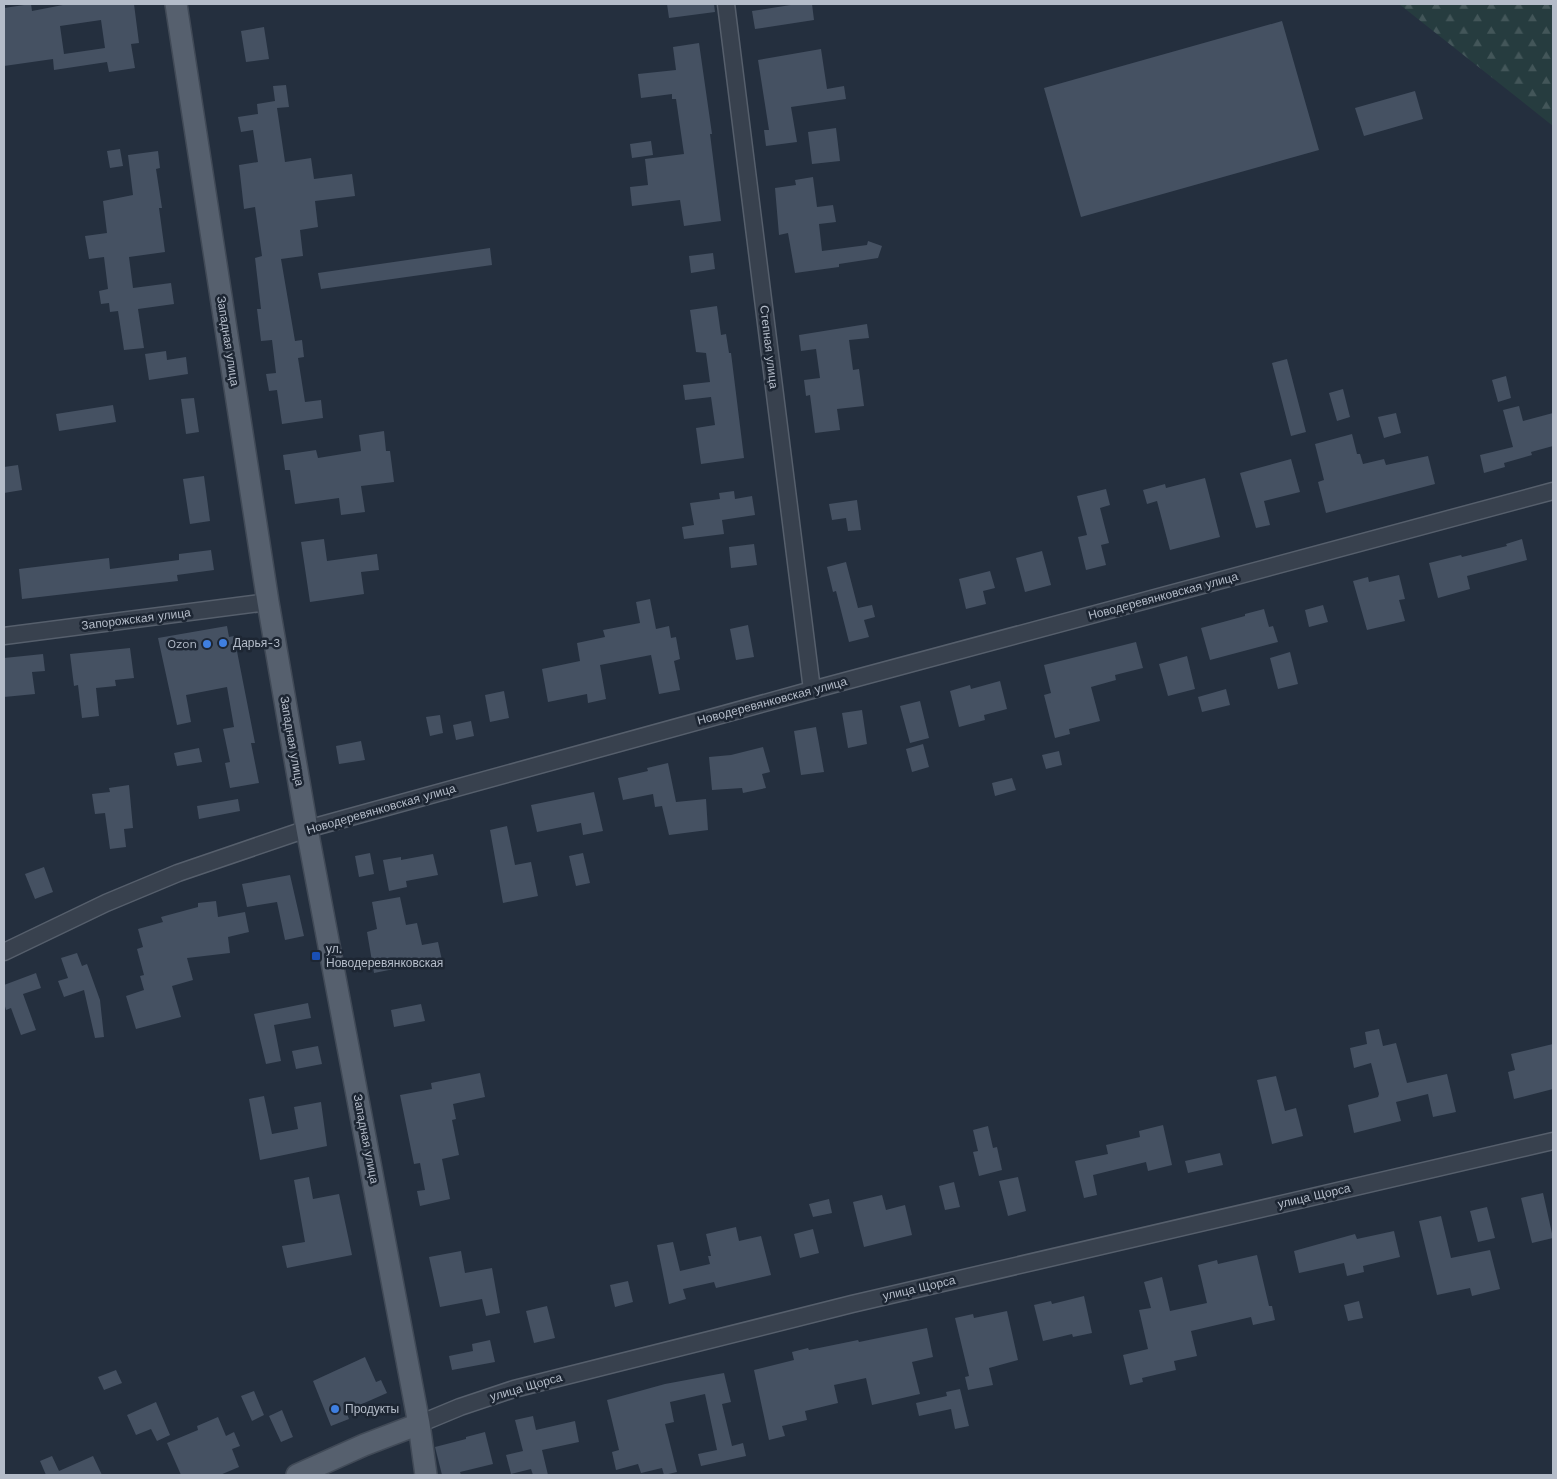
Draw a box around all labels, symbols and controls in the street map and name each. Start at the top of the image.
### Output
street label: Западная улица [214,295,242,387]
street label: Степная улица [757,304,781,390]
street label: Новодеревянковская улица [1087,569,1240,623]
street label: Запорожская улица [81,605,192,633]
place label: Дарья-3 [233,636,280,650]
place label: Ozon [167,637,197,651]
marker: Дарья-3 [217,637,229,649]
marker: Ozon [201,638,213,650]
street label: Новодеревянковская улица [696,674,849,728]
street label: Западная улица [277,695,307,787]
street label: Новодеревянковская улица [305,781,457,837]
place label: ул. Новодеревянковская [326,942,443,970]
marker: ул. Новодеревянковская [310,950,322,962]
street label: Западная улица [350,1093,382,1185]
street label: улица Щорса [1276,1181,1352,1211]
street label: улица Щорса [881,1273,957,1303]
street label: улица Щорса [488,1370,564,1404]
place label: Продукты [345,1402,399,1416]
marker: Продукты [329,1403,341,1415]

